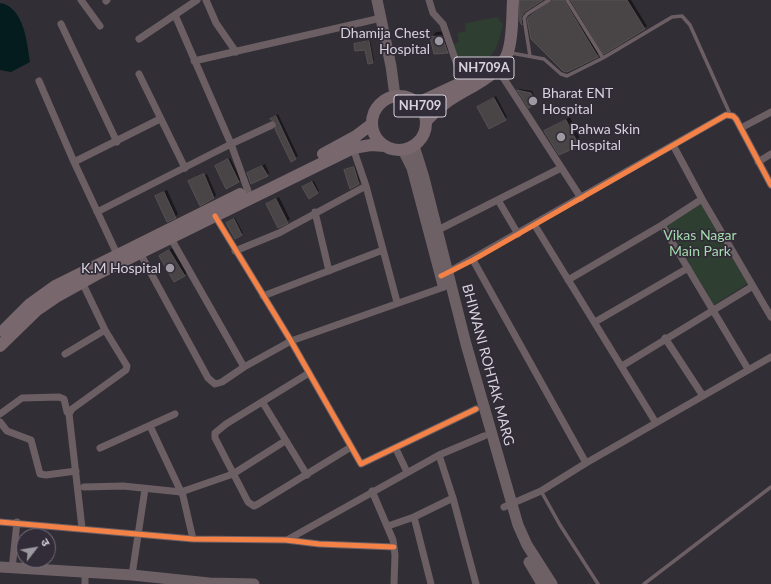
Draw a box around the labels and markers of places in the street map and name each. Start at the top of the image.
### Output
place label: Dhamija Chest Hospital [340,25,430,58]
marker: Dhamija Chest Hospital [433,35,445,47]
place label: Bharat ENT Hospital [542,85,613,118]
marker: Bharat ENT Hospital [527,95,539,107]
place label: Pahwa Skin Hospital [570,121,640,154]
marker: Pahwa Skin Hospital [555,131,567,143]
place label: K.M Hospital [81,260,161,276]
marker: K.M Hospital [164,262,176,274]

